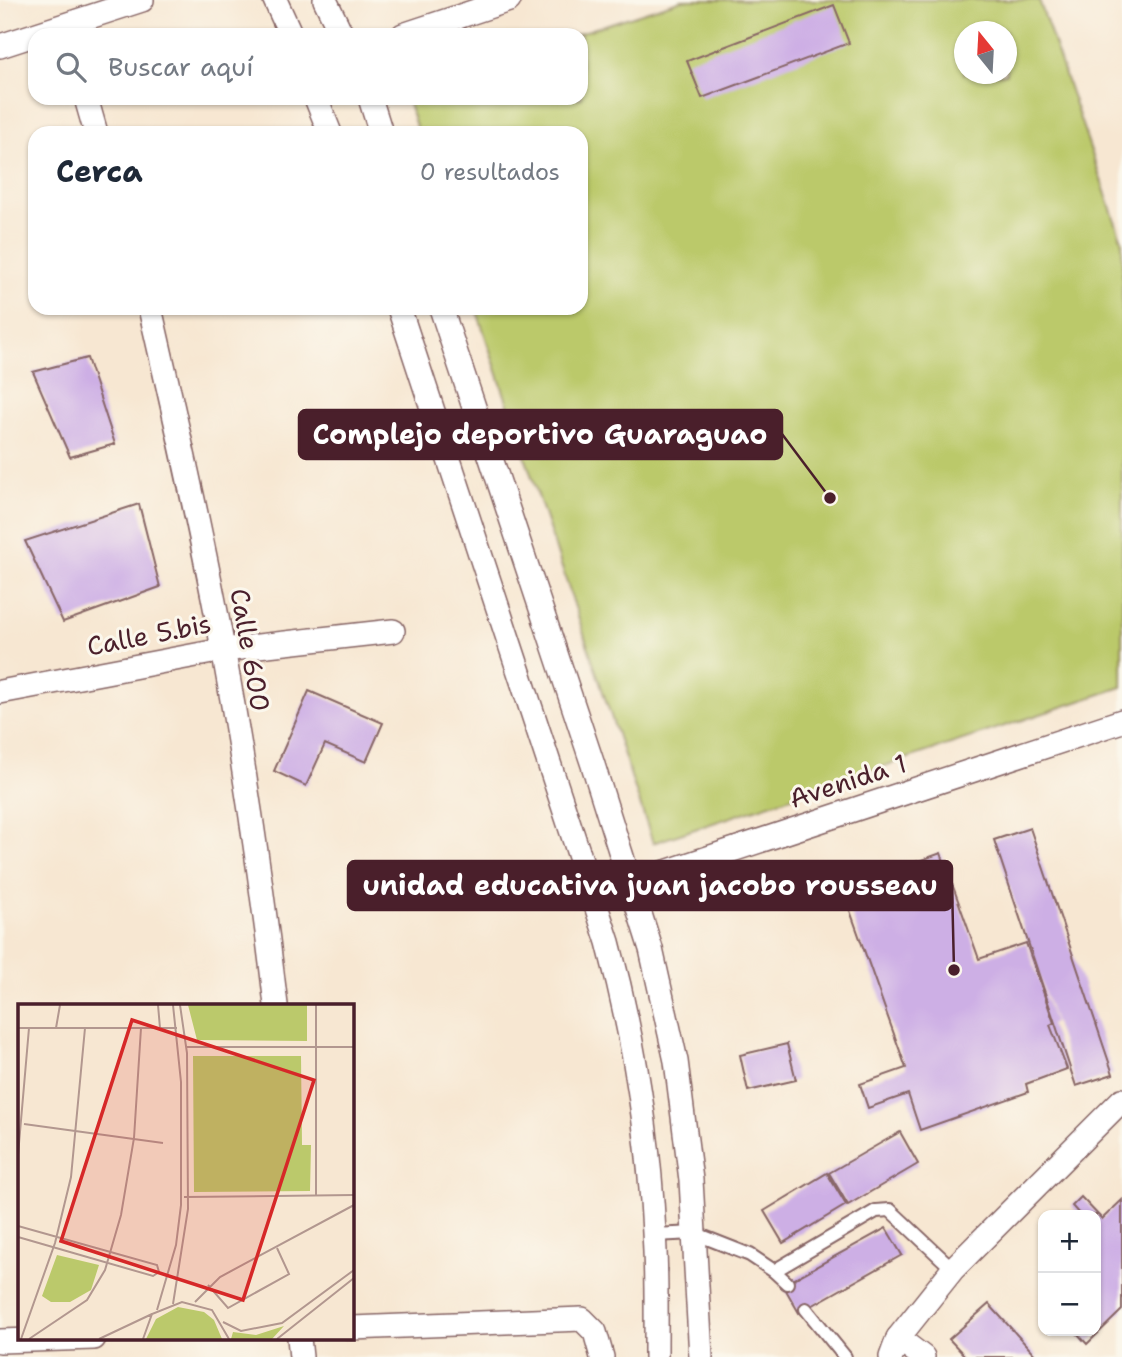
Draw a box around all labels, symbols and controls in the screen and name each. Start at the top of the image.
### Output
north arrow [954,21,1017,84]
search box [28,28,588,105]
icon: search [52,48,90,86]
text: Buscar aquí [108,49,254,84]
text: Cerca [56,151,143,192]
text: 0 resultados [420,157,560,187]
callout: Complejo deportivo Guaraguao [299,410,782,459]
text: Complejo deportivo Guaraguao [313,415,767,453]
street label: Calle 600 [222,586,279,714]
street label: Calle 5.bis [84,605,214,664]
street label: Avenida 1 [785,745,911,816]
callout: unidad educativa juan jacobo rousseau [348,861,952,910]
text: unidad educativa juan jacobo rousseau [362,866,938,904]
inset map [18,1004,354,1340]
map controls [1038,1210,1101,1336]
button: + [1038,1210,1101,1273]
button: − [1038,1273,1101,1336]

